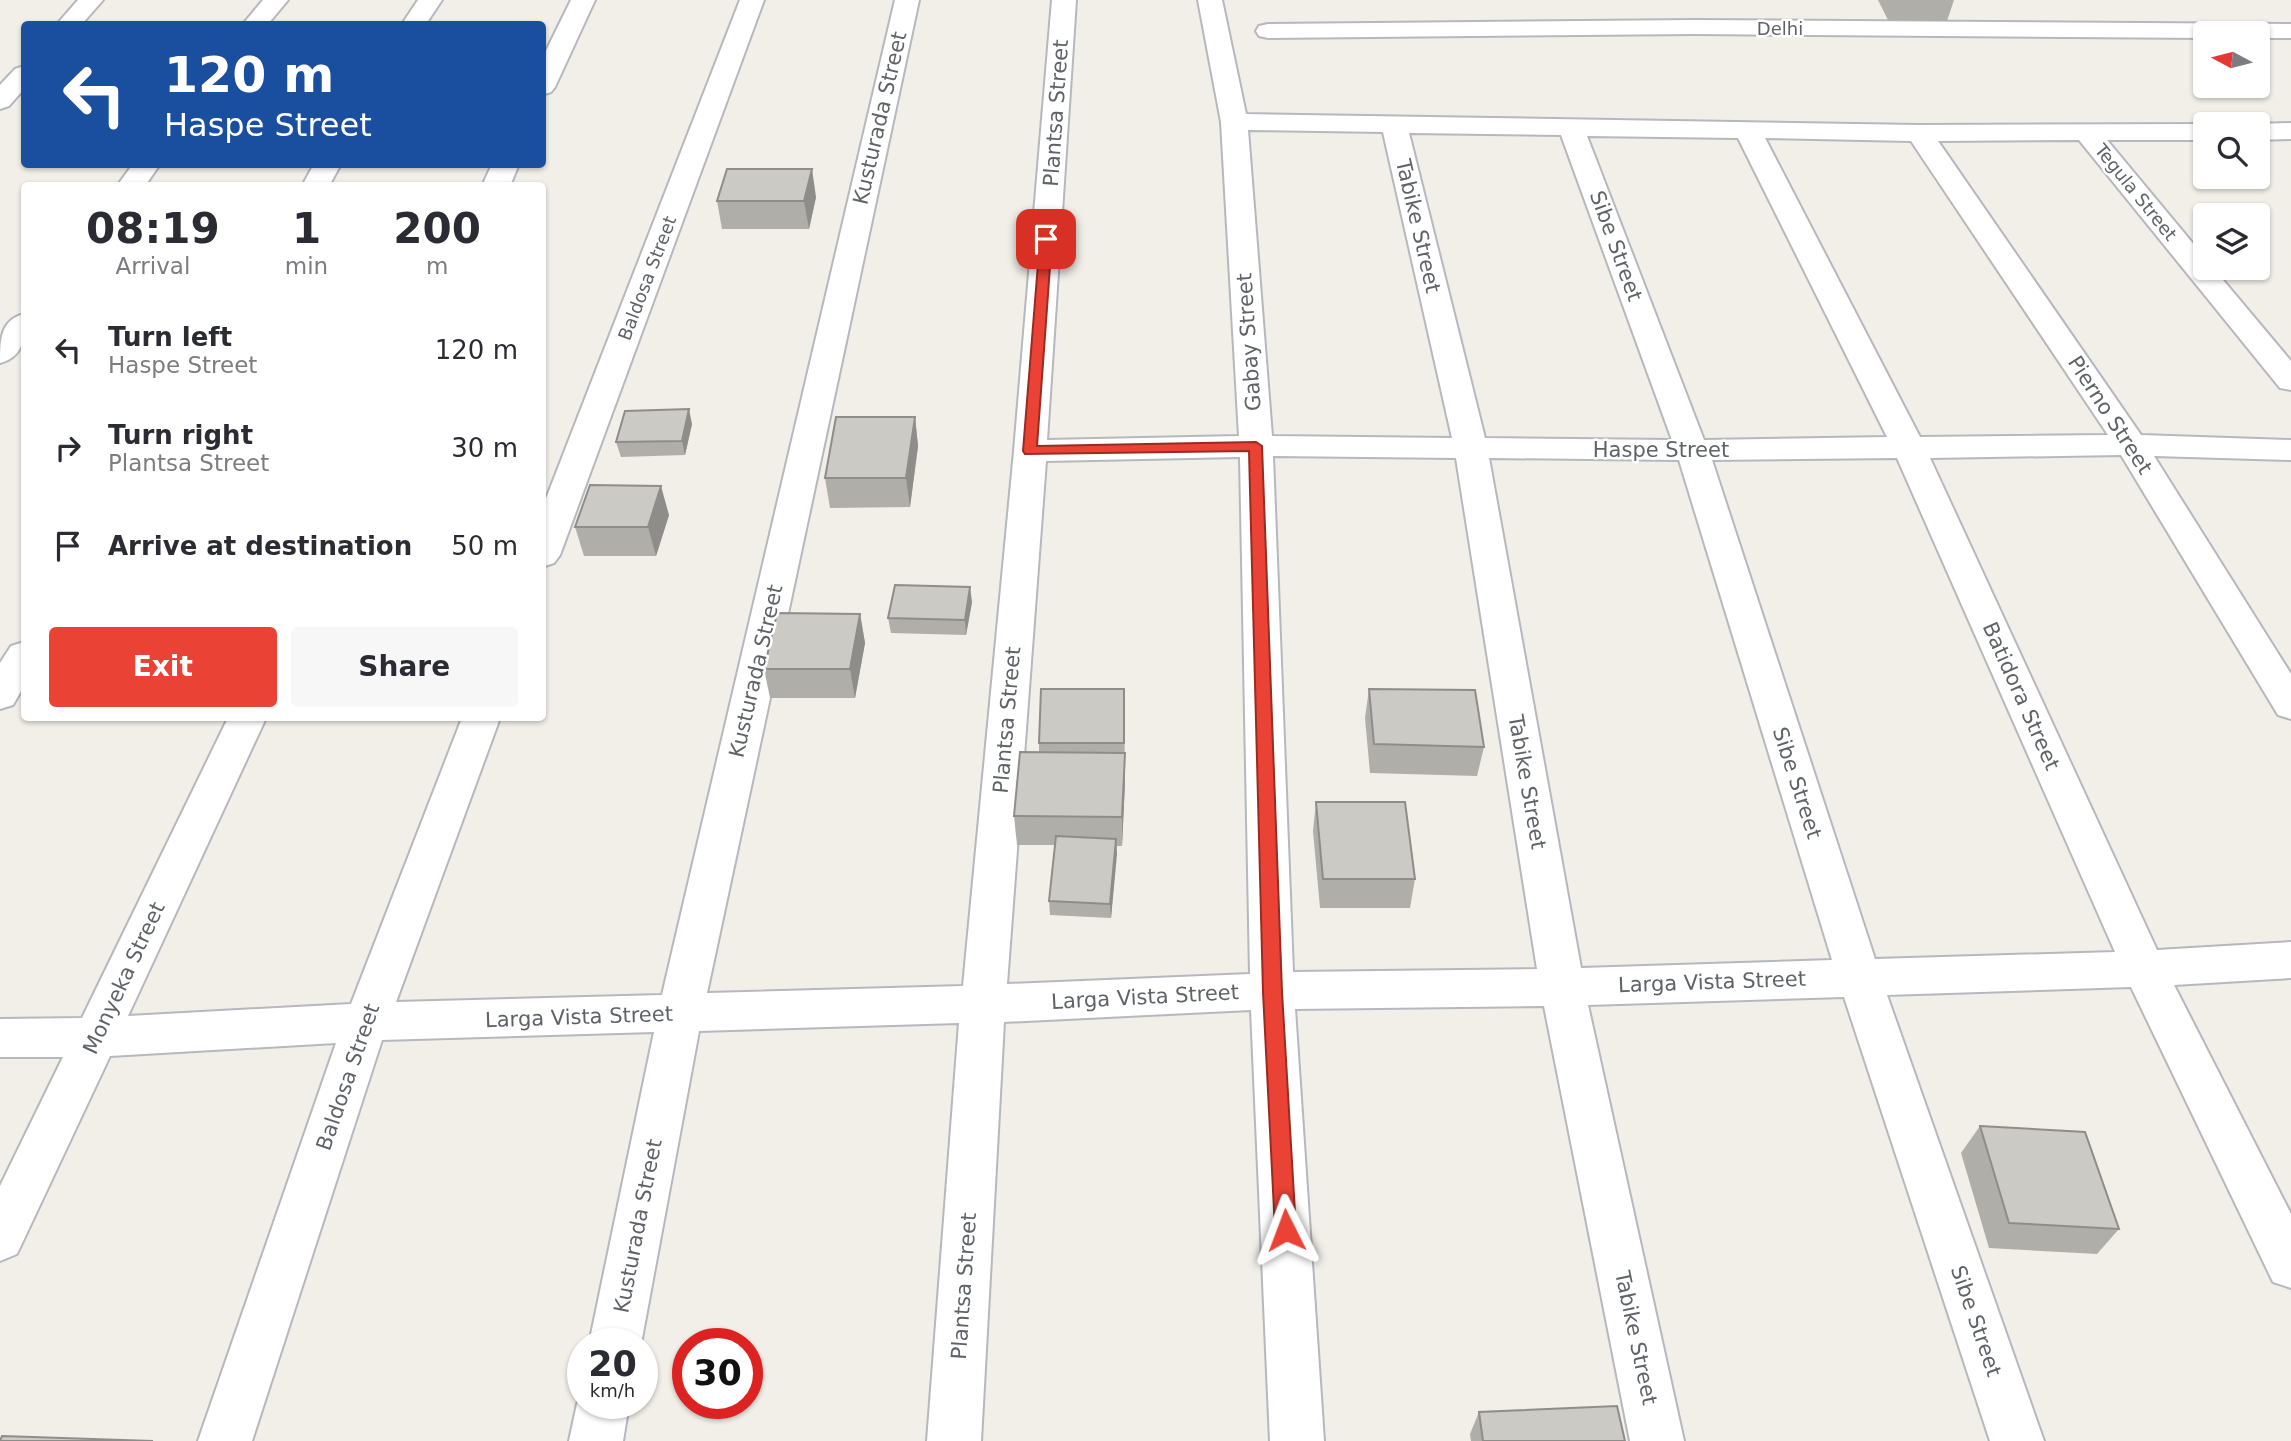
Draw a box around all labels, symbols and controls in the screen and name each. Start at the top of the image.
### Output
street label: Delhi [1757,18,1803,39]
north arrow [2193,21,2270,98]
map controls [2193,21,2270,280]
street label: Kusturada Street [848,29,912,207]
street label: Plantsa Street [1039,39,1073,187]
text: 120 m [164,47,334,104]
icon: left [49,49,140,140]
text: Haspe Street [164,106,372,144]
button: search [2193,112,2270,189]
street label: Tegula Street [2090,139,2181,245]
street label: Tabike Street [1391,156,1445,295]
street label: Sibe Street [1585,187,1647,305]
button: layers [2193,203,2270,280]
text: 08:19 [86,204,220,253]
text: 1 [292,204,321,253]
text: 200 [393,204,481,253]
pin [1016,209,1076,269]
street label: Baldosa Street [614,213,680,343]
icon: arrive [1027,220,1065,258]
text: Arrival [116,253,190,279]
text: min [285,253,328,279]
text: m [426,253,448,279]
street label: Gabay Street [1232,272,1266,412]
text: Turn left [108,322,232,352]
icon: left [49,331,87,369]
text: 120 m [435,335,518,365]
street label: Pierno Street [2063,351,2157,479]
text: Haspe Street [108,352,257,378]
text: Turn right [108,420,253,450]
icon: right [49,429,87,467]
text: 30 m [451,433,518,463]
street label: Haspe Street [1593,438,1729,462]
text: Plantsa Street [108,450,269,476]
icon: arrive [49,527,87,565]
text: Arrive at destination [108,531,412,561]
text: 50 m [451,531,518,561]
street label: Kusturada Street [724,582,788,760]
street label: Batidora Street [1978,618,2064,774]
button: Exit [49,627,277,707]
button: Share [291,627,518,707]
street label: Plantsa Street [989,646,1025,794]
street label: Tabike Street [1503,712,1551,851]
street label: Sibe Street [1768,724,1826,842]
street label: Monyeka Street [78,898,170,1058]
street label: Larga Vista Street [1618,967,1806,997]
street label: Larga Vista Street [1051,980,1239,1014]
street label: Baldosa Street [312,1000,384,1154]
street label: Larga Vista Street [485,1002,673,1032]
street label: Kusturada Street [609,1137,667,1315]
position arrow [1249,1193,1323,1267]
street label: Plantsa Street [947,1212,981,1360]
street label: Sibe Street [1946,1262,2006,1380]
street label: Tabike Street [1610,1268,1662,1407]
speed limit sign: 30 [672,1328,763,1419]
text: 20 [588,1344,637,1384]
text: km/h [590,1380,635,1401]

